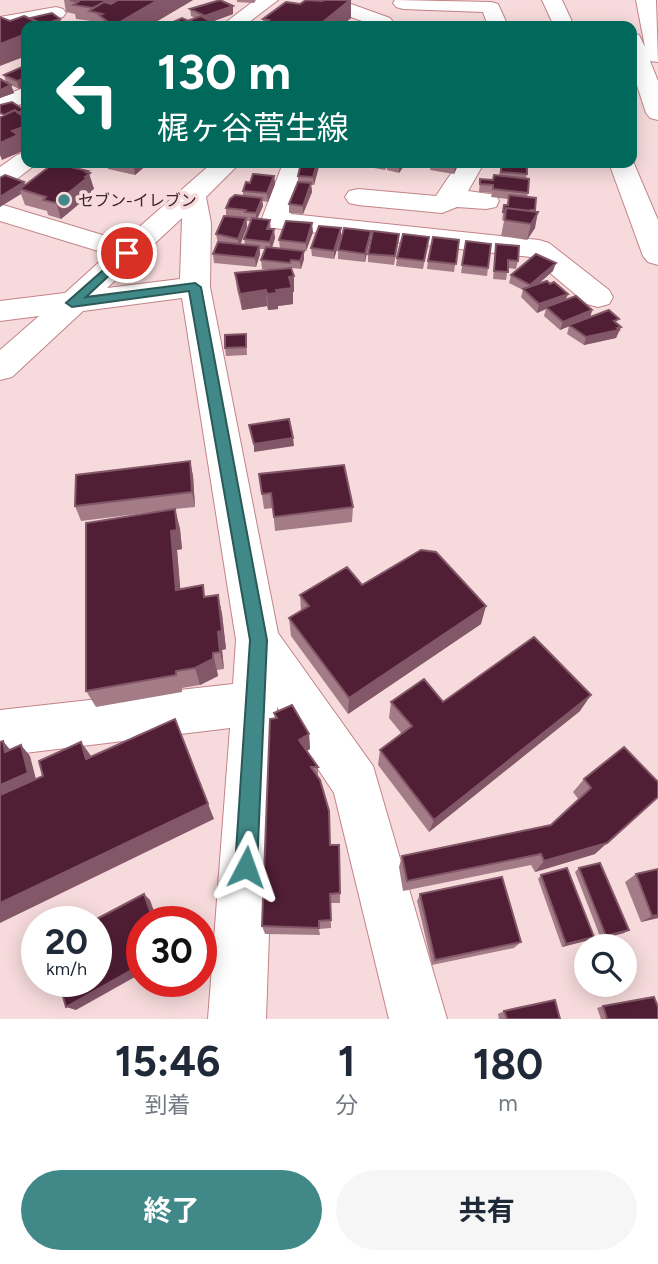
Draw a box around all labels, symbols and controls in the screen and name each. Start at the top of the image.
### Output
text: 130 m [157,42,291,101]
icon: left [42,49,133,140]
text: 梶ヶ谷菅生線 [157,109,349,147]
place label: セブン-イレブン [78,191,197,210]
marker: セブン-イレブン [56,192,72,208]
pin [97,223,157,283]
icon: arrive [108,234,146,272]
position arrow [209,830,283,904]
speed limit sign: 30 [126,906,217,997]
text: 20 [45,921,88,963]
map controls [574,934,637,997]
button: search [574,934,637,997]
text: km/h [46,958,87,980]
text: 15:46 [115,1036,220,1087]
text: 1 [338,1036,355,1087]
text: 180 [473,1039,543,1090]
text: m [498,1089,518,1117]
text: 到着 [145,1091,191,1119]
text: 分 [335,1091,358,1119]
button: 終了 [21,1170,322,1250]
button: 共有 [336,1170,637,1250]

